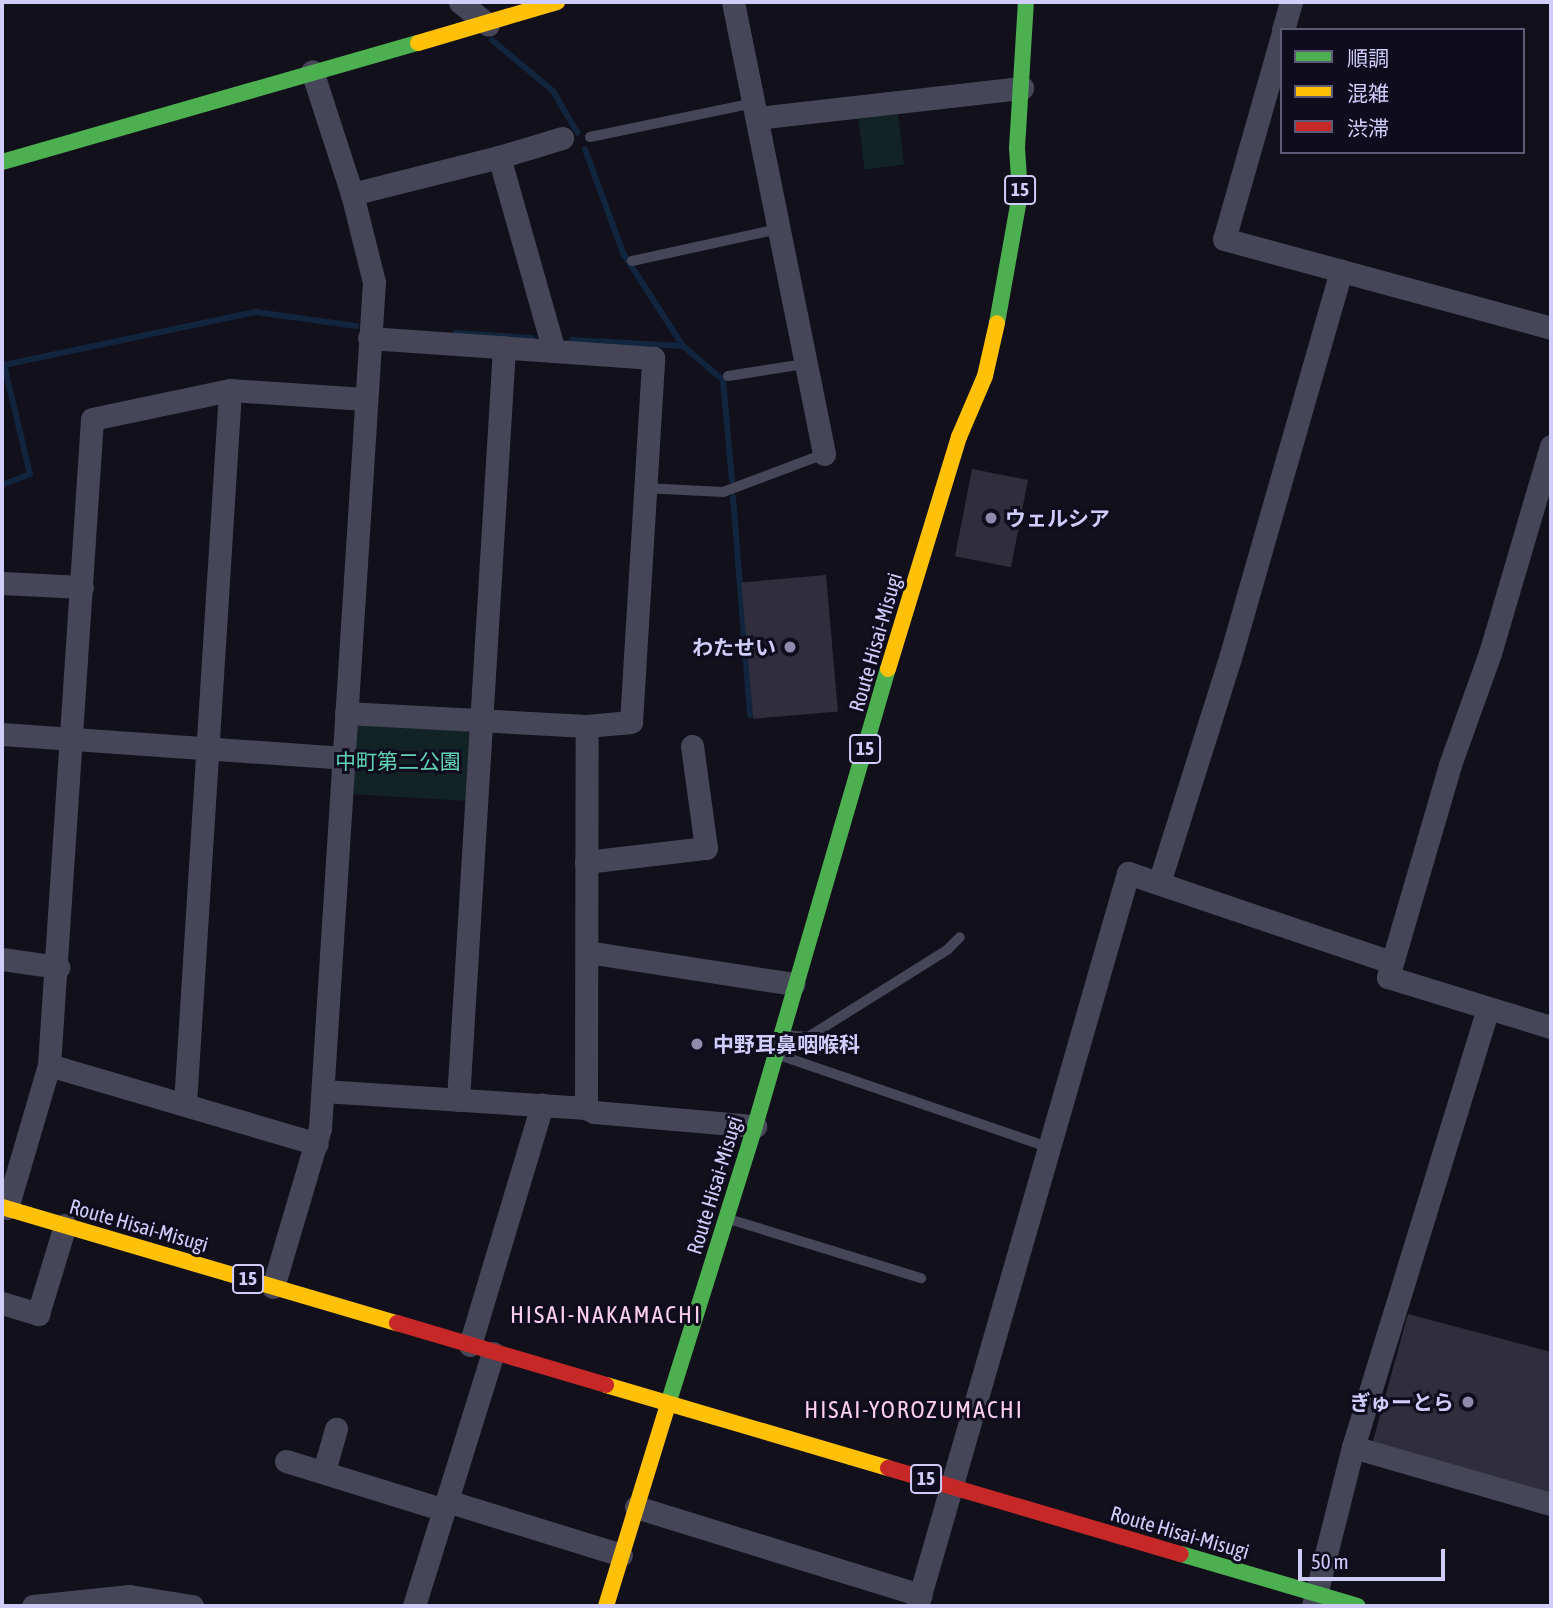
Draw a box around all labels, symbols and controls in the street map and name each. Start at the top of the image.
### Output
legend [1280,28,1525,154]
text: 順調 [1347,46,1389,70]
text: 混雑 [1347,81,1389,105]
text: 渋滞 [1347,116,1389,140]
road number: 15 [1002,174,1038,206]
place label: ウェルシア [1005,505,1110,531]
marker: ウェルシア [983,510,999,526]
street label: Route Hisai-Misugi [843,570,907,714]
place label: わたせい [692,634,776,660]
marker: わたせい [782,639,798,655]
road number: 15 [848,734,882,764]
park label: 中町第二公園 [335,748,461,774]
place label: 中野耳鼻咽喉科 [713,1031,860,1057]
marker: 中野耳鼻咽喉科 [687,1034,707,1054]
street label: Route Hisai-Misugi [681,1113,747,1257]
street label: Route Hisai-Misugi [67,1193,211,1257]
road number: 15 [230,1264,266,1294]
district label: HISAI-NAKAMACHI [512,1301,700,1329]
place label: ぎゅーとら [1349,1389,1454,1415]
marker: ぎゅーとら [1460,1394,1476,1410]
district label: HISAI-YOROZUMACHI [806,1396,1022,1424]
road number: 15 [908,1464,944,1494]
street label: Route Hisai-Misugi [1108,1500,1252,1564]
scale bar [1301,1534,1448,1578]
text: 50 m [1311,1549,1349,1573]

